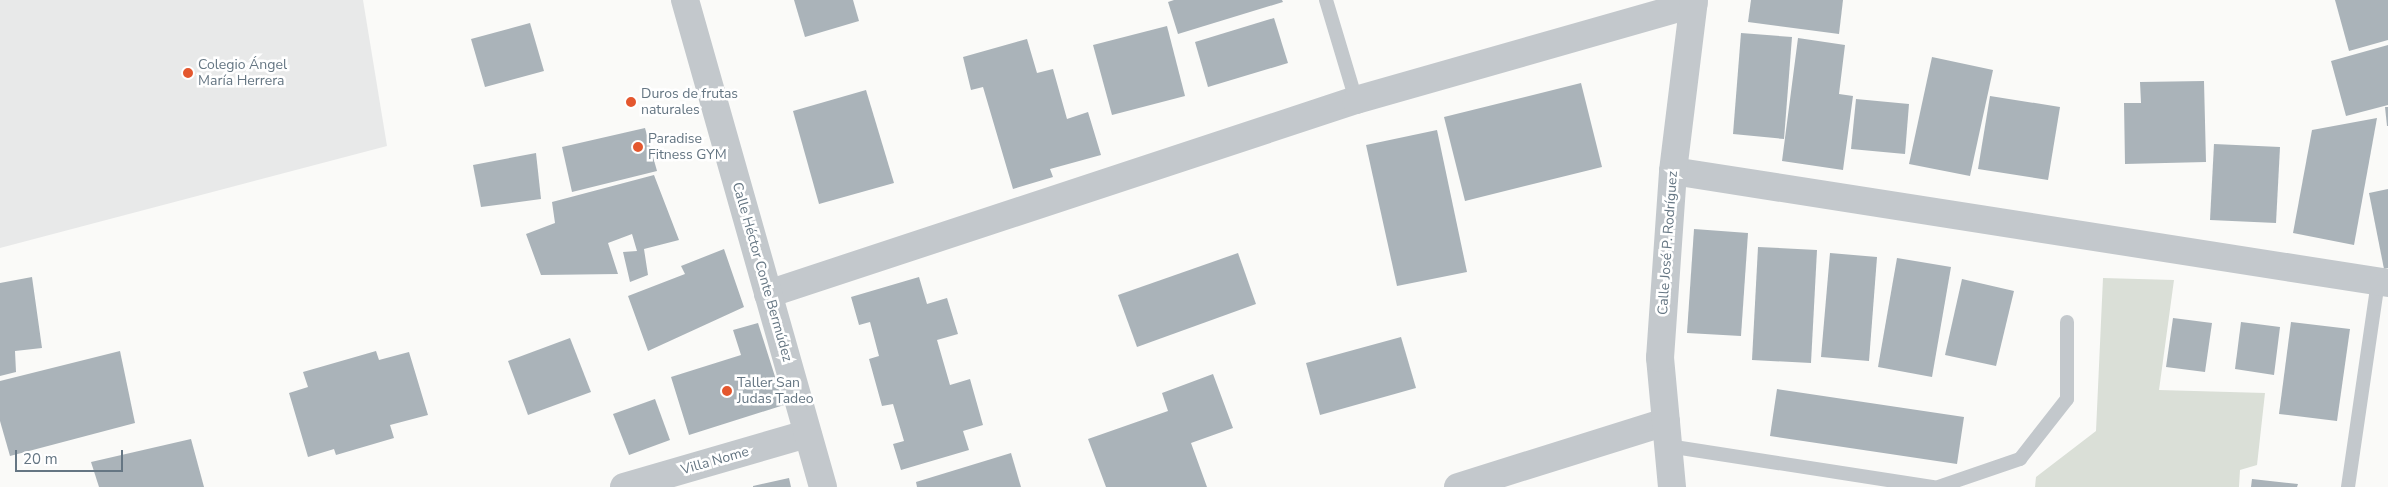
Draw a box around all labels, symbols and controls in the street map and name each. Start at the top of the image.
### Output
place label: Colegio Ángel María Herrera [198,57,287,90]
marker: Colegio Ángel María Herrera [182,67,194,79]
place label: Duros de frutas naturales [641,86,738,118]
marker: Duros de frutas naturales [625,96,637,108]
place label: Paradise Fitness GYM [648,131,727,164]
marker: Paradise Fitness GYM [632,141,644,153]
street label: Calle José P. Rodríguez [1655,170,1681,316]
street label: Calle Héctor Conte Bermúdez [728,180,796,364]
place label: Taller San Judas Tadeo [737,375,813,408]
marker: Taller San Judas Tadeo [721,385,733,397]
scale bar [18,440,125,472]
street label: Villa Nome [679,443,751,479]
text: 20 m [23,449,58,469]

